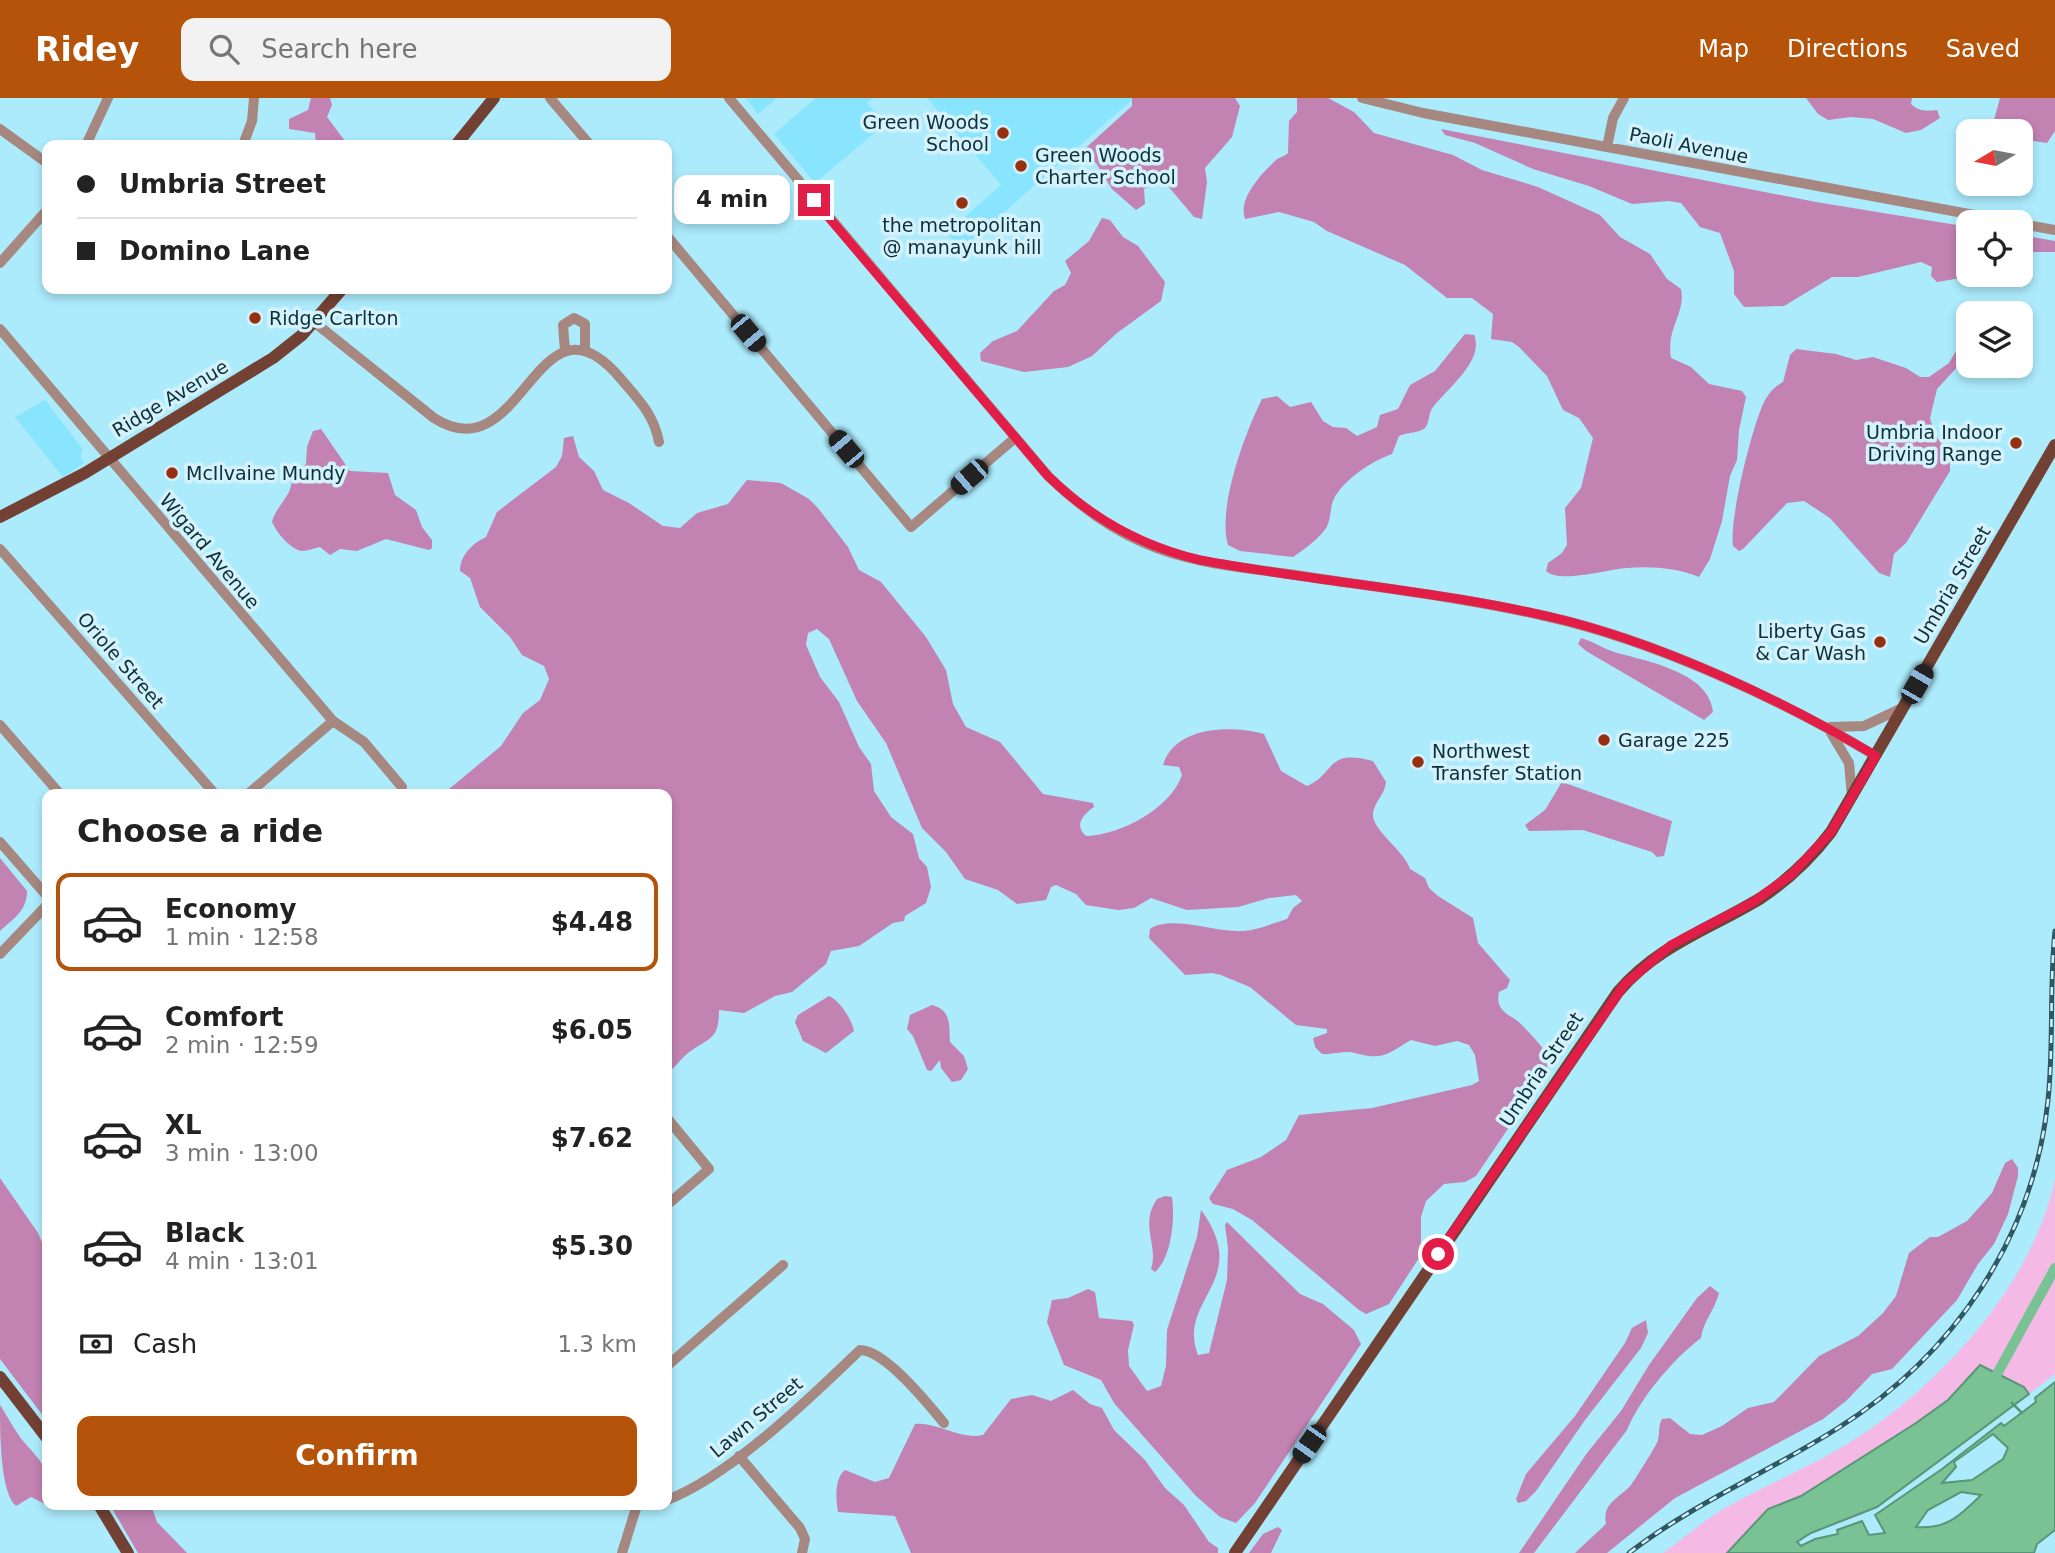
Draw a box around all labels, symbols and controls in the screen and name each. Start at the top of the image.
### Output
search box [181,18,671,81]
text: Ridey [35,30,139,69]
icon: search [205,30,243,68]
text: Search here [261,34,417,64]
text: Map [1698,35,1749,63]
text: Directions [1787,35,1908,63]
text: Saved [1946,35,2020,63]
place label: Green Woods School [863,111,989,155]
north arrow [1956,119,2034,196]
map controls [1956,119,2033,378]
street label: Paoli Avenue [1627,123,1751,167]
marker: Green Woods School [995,125,1011,141]
place label: Green Woods Charter School [1035,144,1176,188]
marker: Green Woods Charter School [1013,158,1029,174]
text: Umbria Street [119,169,326,199]
callout: 4 min [674,176,790,224]
route end [798,184,830,216]
text: 4 min [696,186,768,212]
marker: the metropolitan @ manayunk hill [954,195,970,211]
button: locate [1956,210,2033,287]
place label: the metropolitan @ manayunk hill [882,214,1042,258]
text: Domino Lane [119,236,310,266]
button: layers [1956,301,2033,378]
place label: Ridge Carlton [269,307,398,329]
marker: Ridge Carlton [247,310,263,326]
car [727,310,770,356]
street label: Ridge Avenue [108,355,232,441]
place label: Umbria Indoor Driving Range [1866,421,2002,465]
car [825,426,868,472]
marker: Umbria Indoor Driving Range [2008,435,2024,451]
car [947,455,992,499]
place label: McIlvaine Mundy [186,462,345,484]
marker: McIlvaine Mundy [164,465,180,481]
street label: Wigard Avenue [155,489,265,613]
street label: Umbria Street [1909,522,1995,648]
street label: Oriole Street [73,607,169,713]
place label: Liberty Gas & Car Wash [1755,620,1866,664]
marker: Liberty Gas & Car Wash [1872,634,1888,650]
car [1898,661,1937,707]
place label: Garage 225 [1618,729,1730,751]
marker: Garage 225 [1596,732,1612,748]
place label: Northwest Transfer Station [1431,740,1582,784]
marker: Northwest Transfer Station [1410,754,1426,770]
text: Choose a ride [77,812,323,850]
icon: car [81,891,144,954]
text: Economy [165,894,296,924]
text: $4.48 [551,907,633,937]
text: 1 min · 12:58 [165,924,319,950]
icon: car [81,999,144,1062]
text: Comfort [165,1002,283,1032]
street label: Umbria Street [1495,1008,1587,1130]
text: $6.05 [551,1015,633,1045]
text: 2 min · 12:59 [165,1032,319,1058]
icon: car [81,1107,144,1170]
text: XL [165,1110,202,1140]
text: $7.62 [551,1123,633,1153]
text: 3 min · 13:00 [165,1140,319,1166]
icon: car [81,1215,144,1278]
text: Black [165,1218,244,1248]
text: $5.30 [551,1231,633,1261]
route start [1422,1238,1454,1270]
text: 4 min · 13:01 [165,1248,319,1274]
icon: cash [77,1325,115,1363]
text: Cash [133,1329,197,1359]
text: 1.3 km [557,1331,637,1357]
street label: Lawn Street [705,1372,807,1462]
button: Confirm [77,1416,637,1496]
car [1289,1421,1330,1467]

